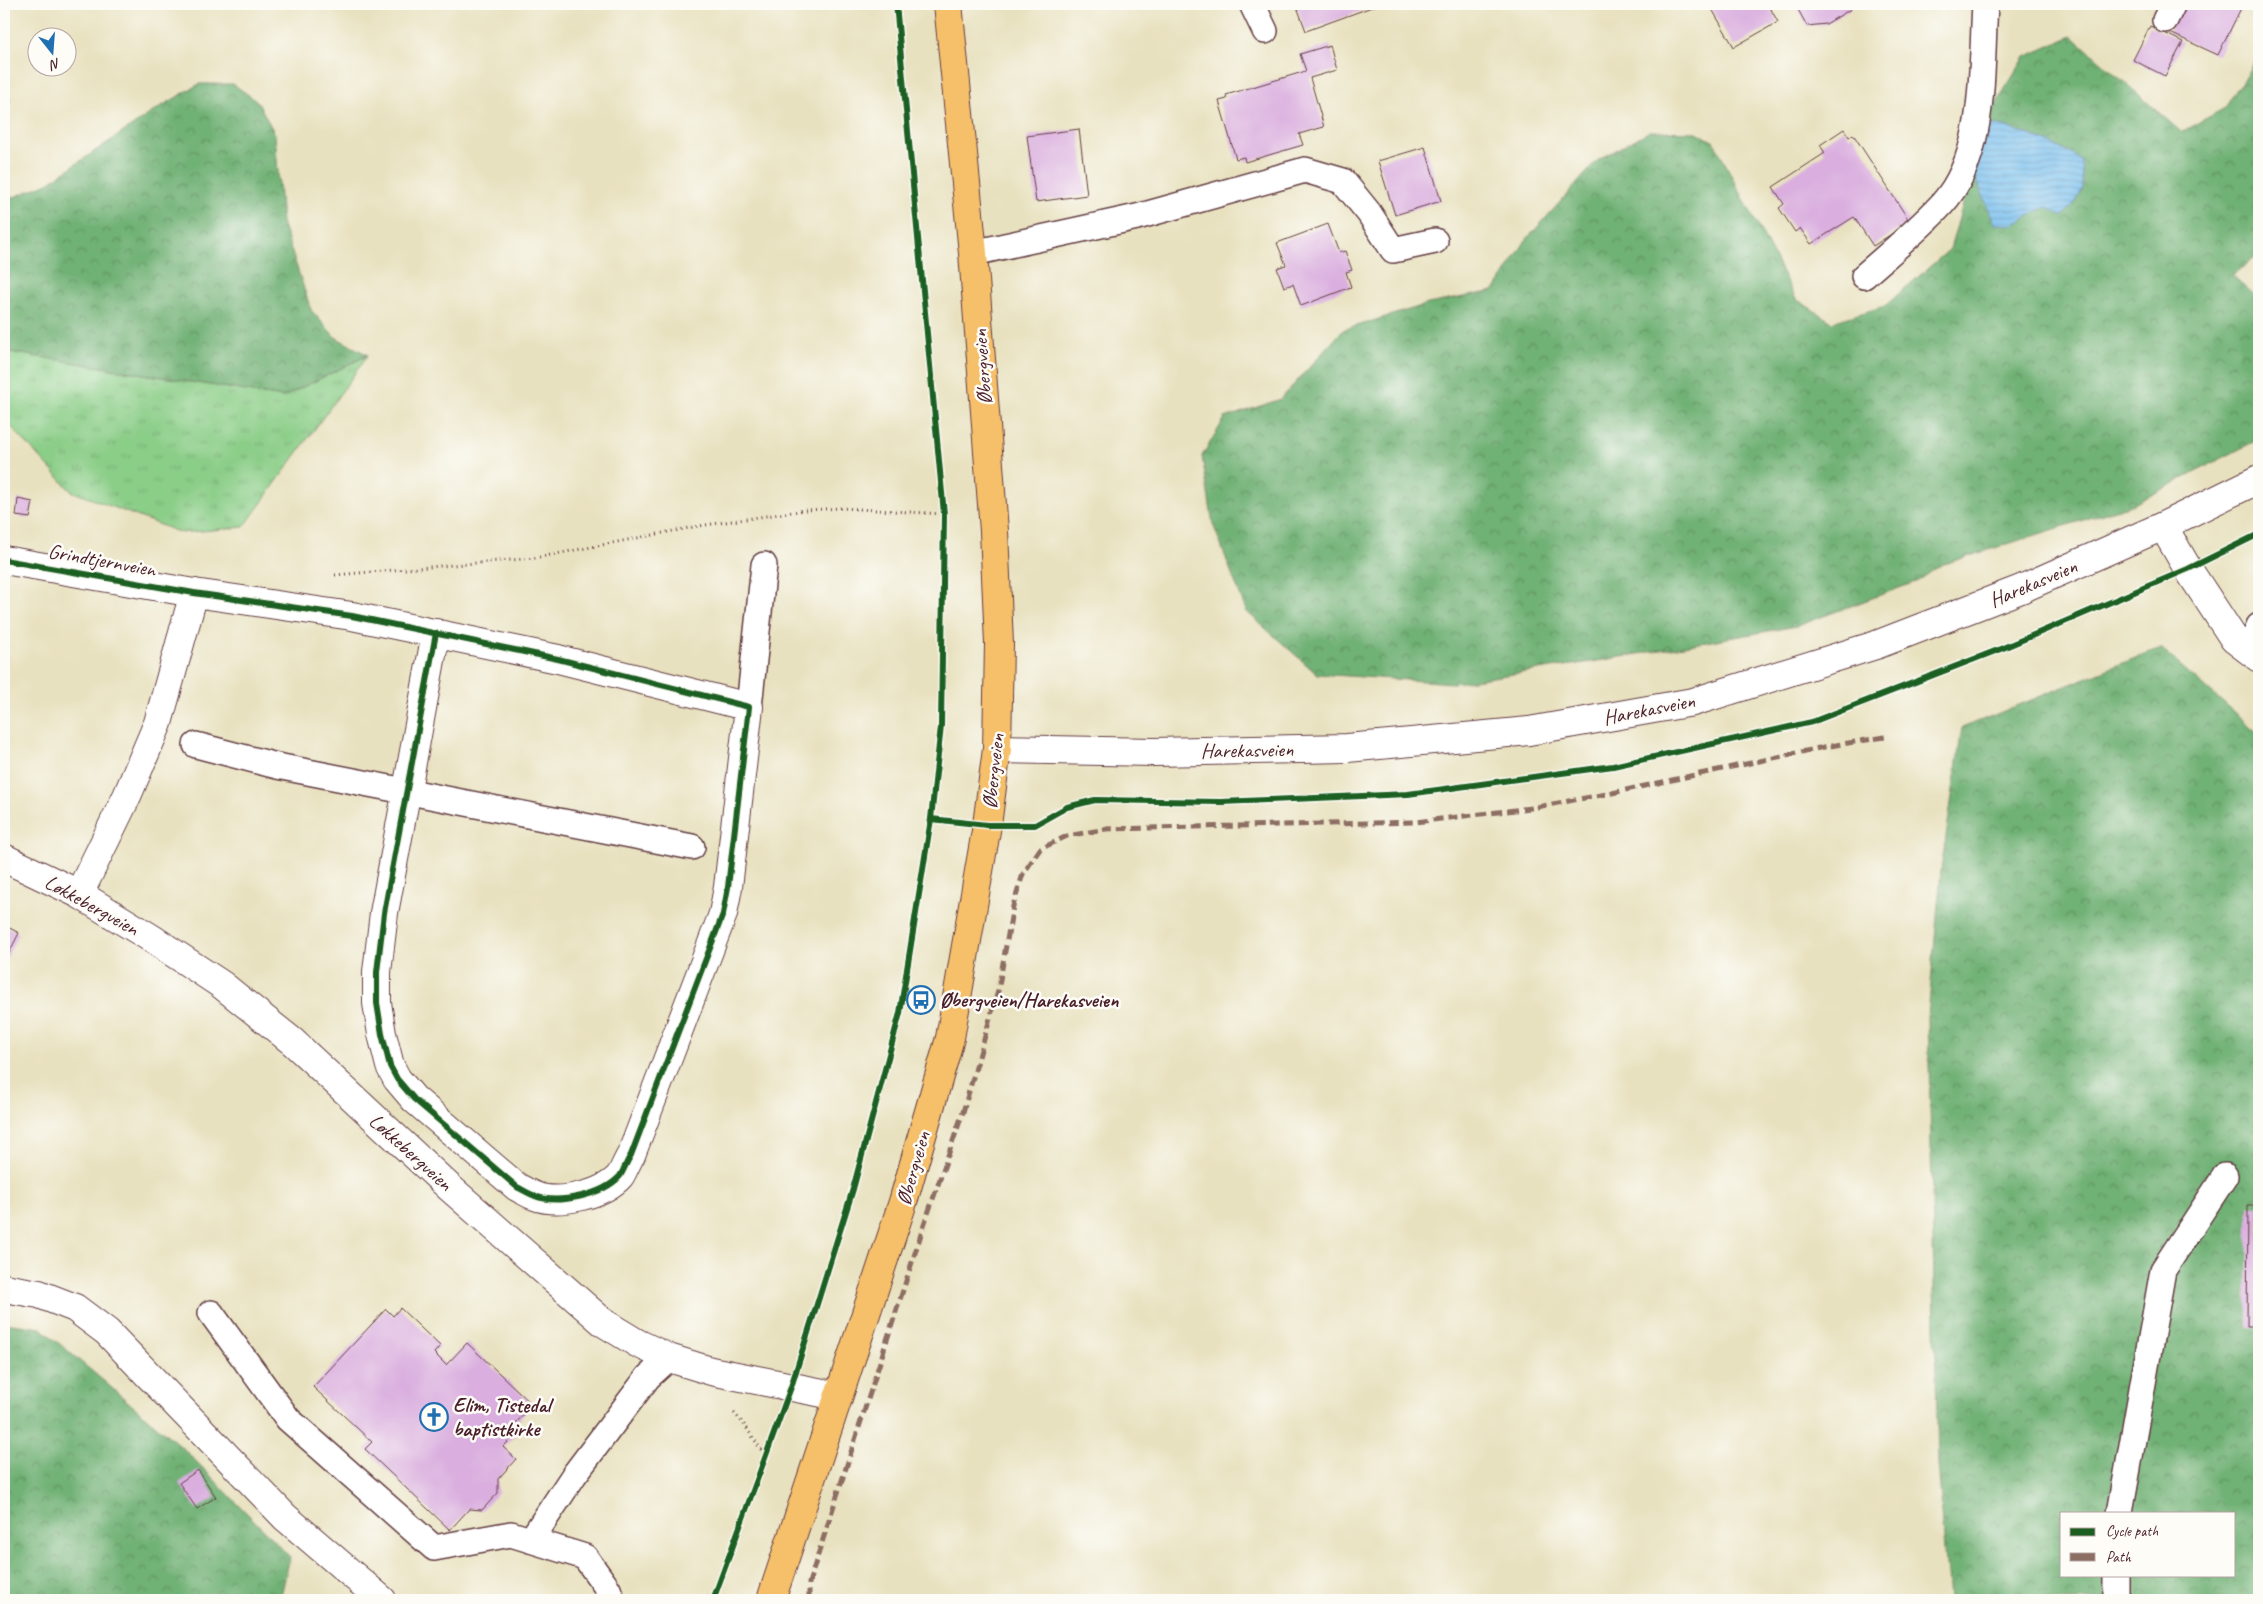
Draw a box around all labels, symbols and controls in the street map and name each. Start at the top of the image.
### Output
north arrow [28,28,78,78]
text: N [47,55,62,74]
street label: Øbergveien [966,328,998,406]
street label: Grindtjernveien [46,538,159,582]
street label: Harekasveien [1985,553,2081,613]
street label: Harekasveien [1601,687,1698,731]
street label: Øbergveien [976,732,1010,810]
street label: Harekasveien [1200,736,1294,764]
street label: Løkkebergveien [40,869,144,942]
bus stop icon: Øbergveien/Harekasveien [906,985,936,1015]
place label: Øbergveien/Harekasveien [940,987,1119,1013]
street label: Løkkebergveien [364,1108,459,1197]
street label: Øbergveien [890,1128,936,1208]
place label: Elim, Tistedal baptistkirke [453,1392,554,1442]
church icon: Elim, Tistedal baptistkirke [419,1402,449,1432]
legend [2060,1512,2236,1576]
text: Cycle path [2106,1522,2158,1541]
text: Path [2106,1548,2132,1567]

